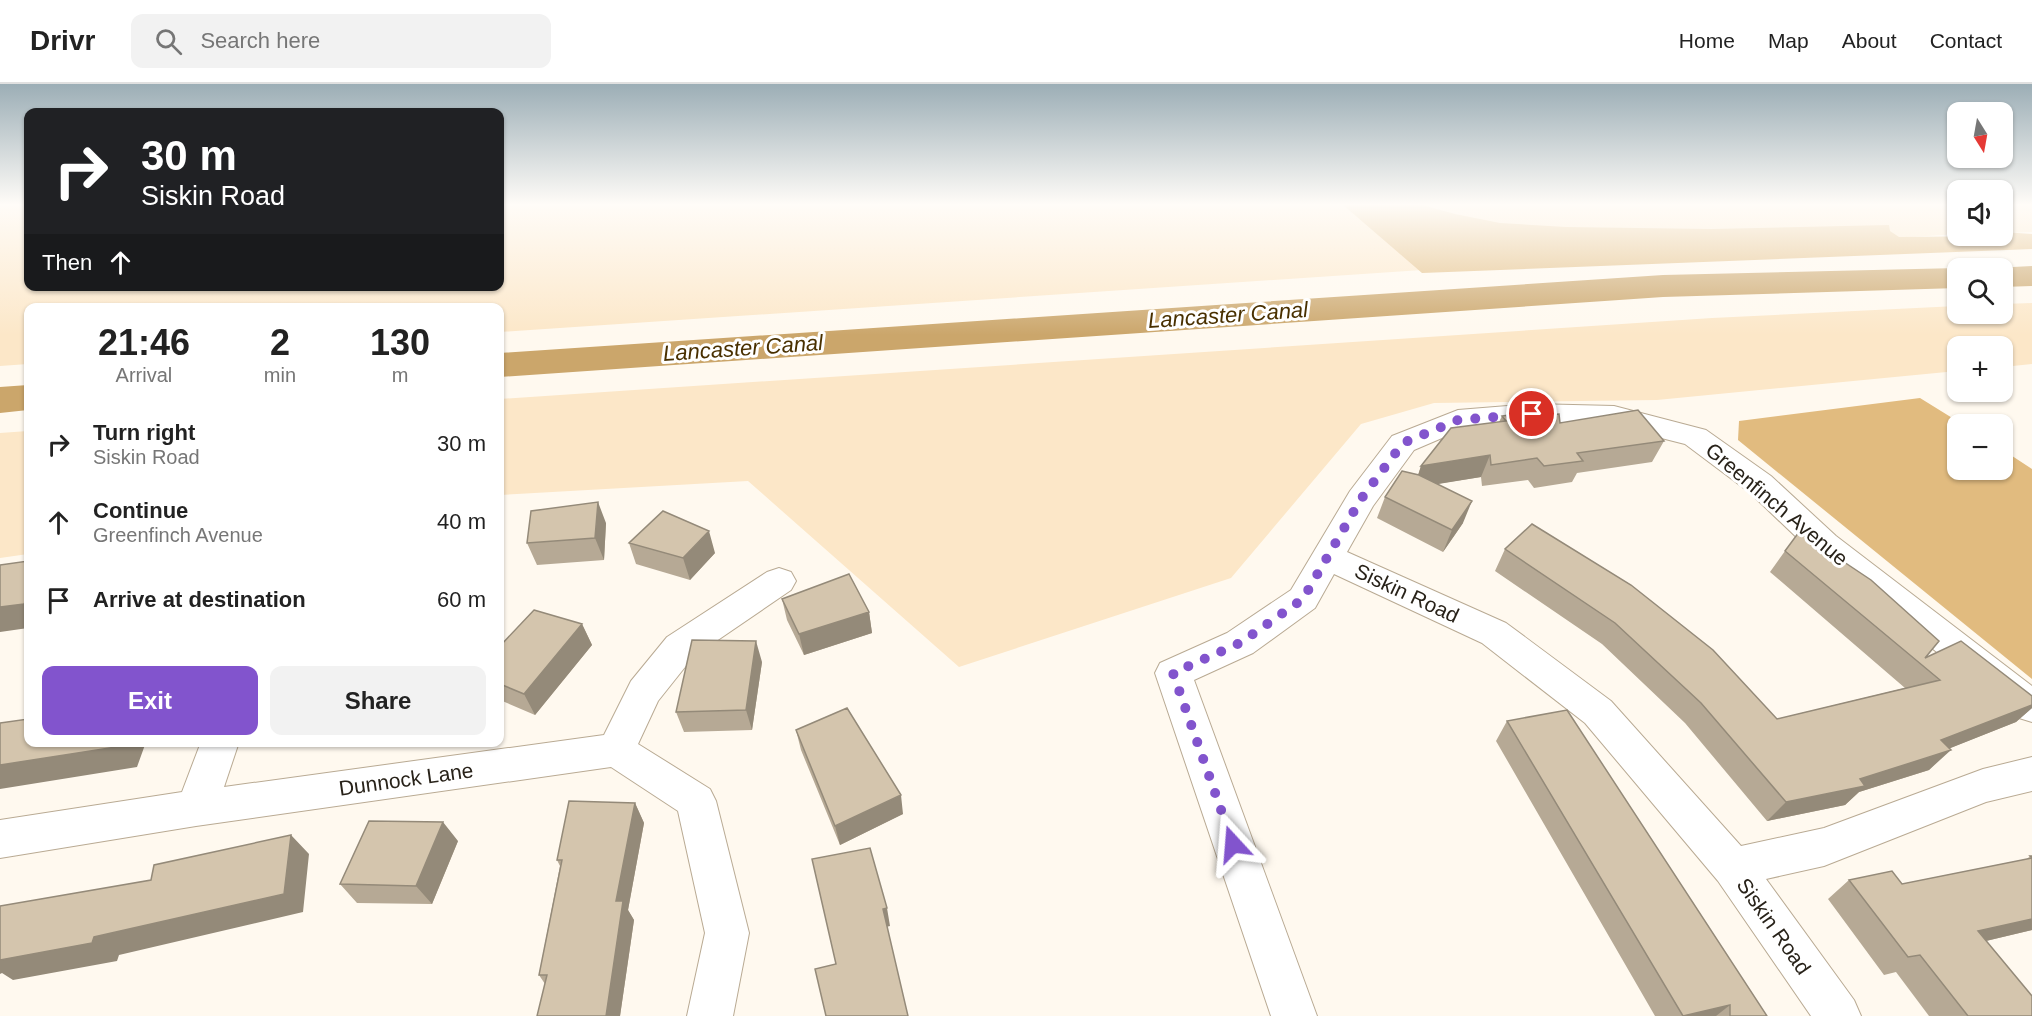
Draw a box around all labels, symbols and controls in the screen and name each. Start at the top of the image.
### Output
search box [131,14,551,68]
text: Drivr [30,25,95,56]
icon: search [152,25,185,58]
text: Search here [200,28,320,53]
text: Home [1679,29,1735,52]
text: Map [1768,29,1809,52]
text: About [1842,29,1897,52]
text: Contact [1930,29,2002,52]
north arrow [1947,102,2013,168]
map controls [1947,102,2013,480]
icon: right [42,132,120,210]
text: 30 m [141,132,237,179]
button: sound [1947,180,2013,246]
text: Siskin Road [141,181,285,211]
icon: ahead [104,246,137,279]
text: Then [42,250,92,275]
button: search [1947,258,2013,324]
water label: Lancaster Canal [1147,297,1310,333]
text: 21:46 [98,322,190,363]
text: 2 [270,322,290,363]
text: 130 [370,322,430,363]
water label: Lancaster Canal [662,330,825,366]
button: + [1947,336,2013,402]
text: Arrival [116,364,172,386]
text: min [264,364,296,386]
text: m [392,364,408,386]
pin [1506,388,1557,439]
icon: arrive [1515,397,1548,430]
button: − [1947,414,2013,480]
text: Turn right [93,420,195,445]
icon: right [42,428,75,461]
text: 30 m [437,431,486,456]
street label: Greenfinch Avenue [1701,438,1853,570]
text: Siskin Road [93,446,200,468]
text: Continue [93,498,188,523]
icon: ahead [42,506,75,539]
text: 40 m [437,509,486,534]
text: Greenfinch Avenue [93,524,263,546]
street label: Siskin Road [1351,559,1463,627]
icon: arrive [42,584,75,617]
text: Arrive at destination [93,587,306,612]
text: 60 m [437,587,486,612]
button: Exit [42,666,258,735]
button: Share [270,666,486,735]
street label: Dunnock Lane [337,758,475,800]
position arrow [1201,812,1265,876]
street label: Siskin Road [1732,874,1816,978]

